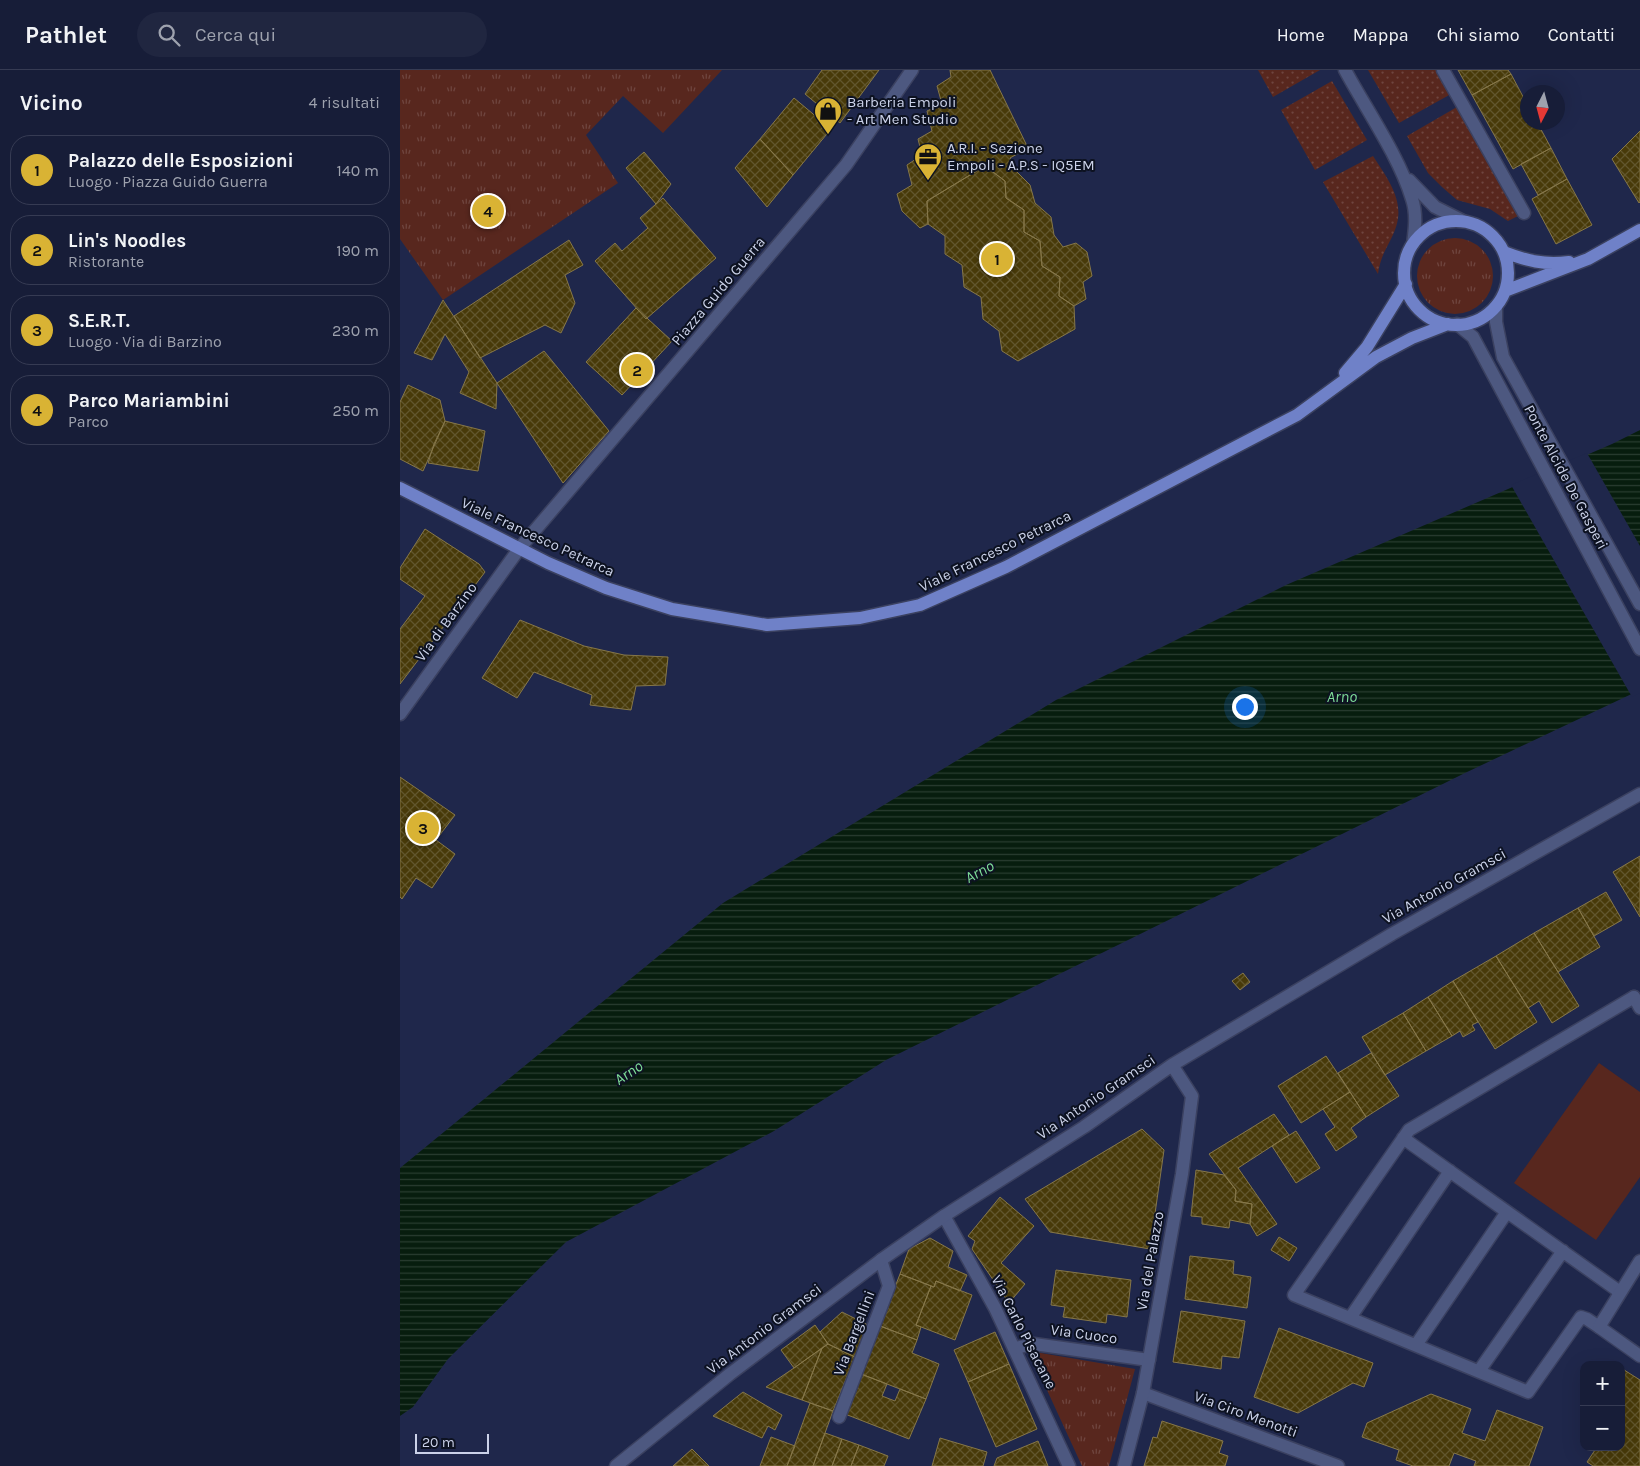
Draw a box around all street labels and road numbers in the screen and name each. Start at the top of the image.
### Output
street label: Piazza Guido Guerra [667,233,769,349]
street label: Ponte Alcide De Gasperi [1520,402,1612,552]
street label: Viale Francesco Petrarca [459,494,617,580]
street label: Viale Francesco Petrarca [916,506,1074,596]
street label: Via di Barzino [411,579,481,665]
street label: Via Antonio Gramsci [1379,844,1509,928]
street label: Via Antonio Gramsci [1033,1051,1159,1143]
street label: Via del Palazzo [1132,1210,1168,1312]
street label: Via Carlo Pisacane [988,1272,1060,1392]
street label: Via Antonio Gramsci [703,1280,825,1378]
street label: Via Bargellini [829,1288,879,1378]
street label: Via Cuoco [1050,1320,1118,1348]
street label: Via Ciro Menotti [1192,1387,1300,1441]

